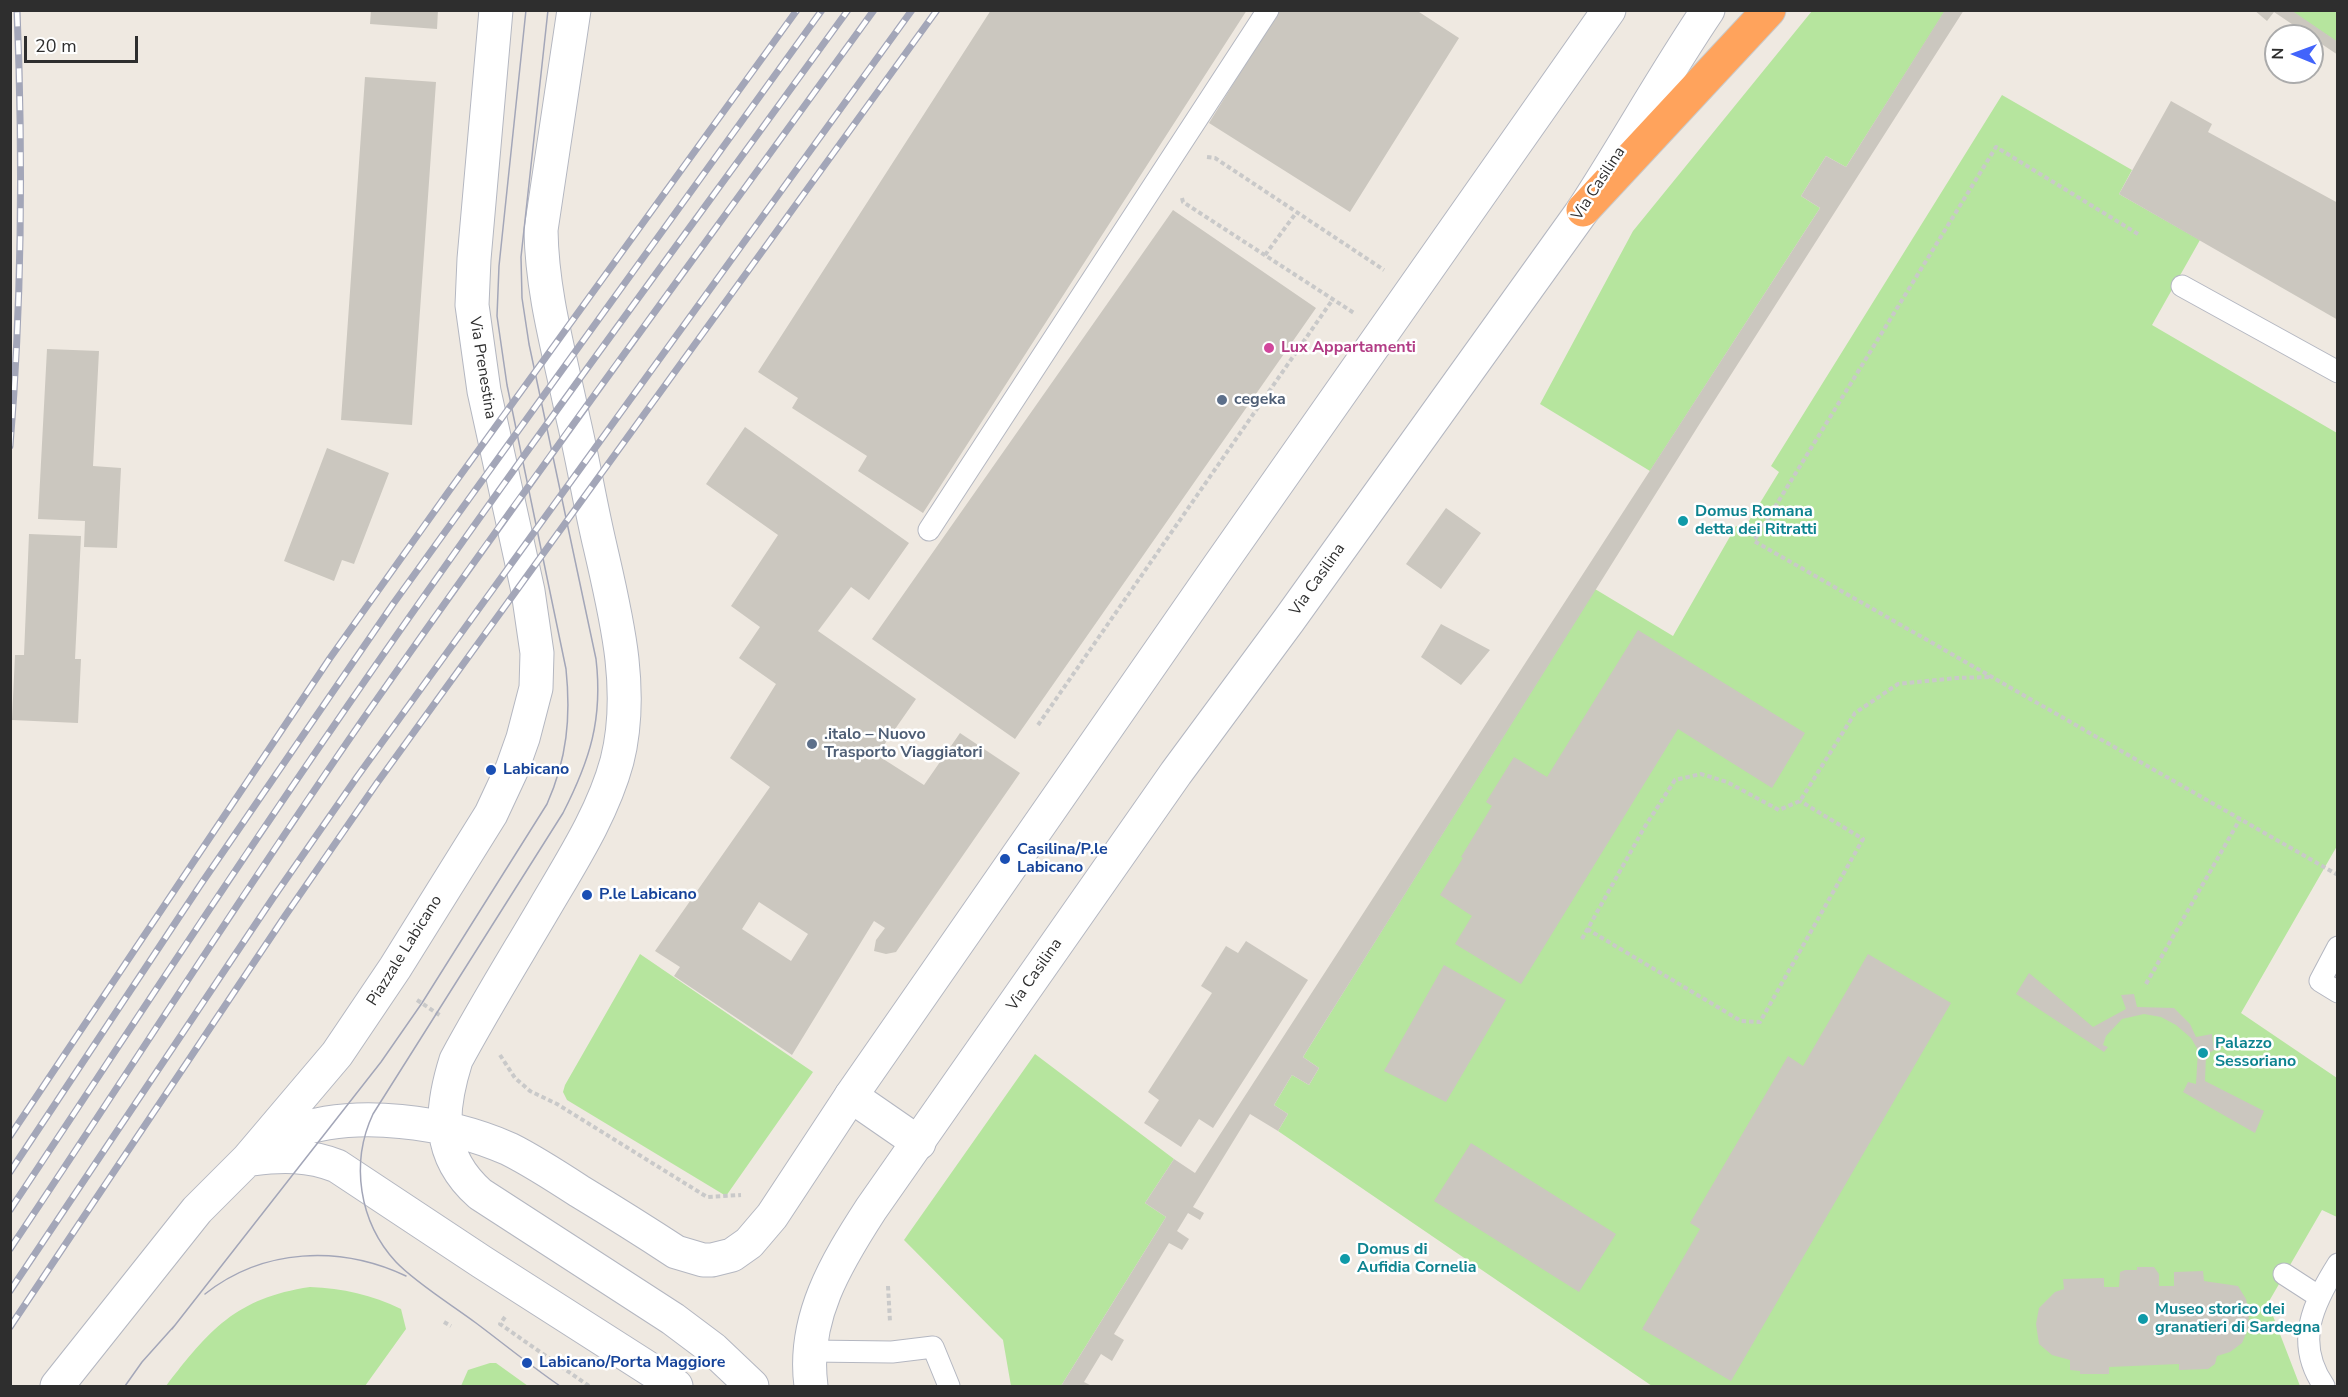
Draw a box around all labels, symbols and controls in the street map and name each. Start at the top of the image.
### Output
scale bar [27,24,141,62]
north arrow [2264,24,2324,84]
text: 20 m [35,34,77,58]
text: N [2267,48,2289,60]
street label: Via Casilina [1568,144,1630,224]
street label: Via Prenestina [464,315,500,421]
place label: Lux Appartamenti [1281,338,1416,358]
marker: Lux Appartamenti [1262,341,1276,355]
place label: cegeka [1234,390,1286,410]
marker: cegeka [1215,393,1229,407]
place label: Domus Romana detta dei Ritratti [1695,502,1817,540]
marker: Domus Romana detta dei Ritratti [1676,514,1690,528]
street label: Via Casilina [1286,540,1350,620]
place label: .italo – Nuovo Trasporto Viaggiatori [824,725,983,763]
marker: .italo – Nuovo Trasporto Viaggiatori [805,737,819,751]
place label: Labicano [503,760,569,780]
marker: Labicano [484,763,498,777]
place label: Casilina/P.le Labicano [1017,840,1108,878]
marker: Casilina/P.le Labicano [998,852,1012,866]
place label: P.le Labicano [599,885,697,905]
marker: P.le Labicano [580,888,594,902]
street label: Piazzale Labicano [363,892,447,1010]
street label: Via Casilina [1003,935,1067,1015]
place label: Palazzo Sessoriano [2215,1034,2296,1072]
marker: Palazzo Sessoriano [2196,1046,2210,1060]
place label: Domus di Aufidia Cornelia [1357,1240,1476,1278]
marker: Domus di Aufidia Cornelia [1338,1252,1352,1266]
place label: Museo storico dei granatieri di Sardegna [2155,1300,2320,1338]
marker: Museo storico dei granatieri di Sardegna [2136,1312,2150,1326]
place label: Labicano/Porta Maggiore [539,1353,726,1373]
marker: Labicano/Porta Maggiore [520,1356,534,1370]

